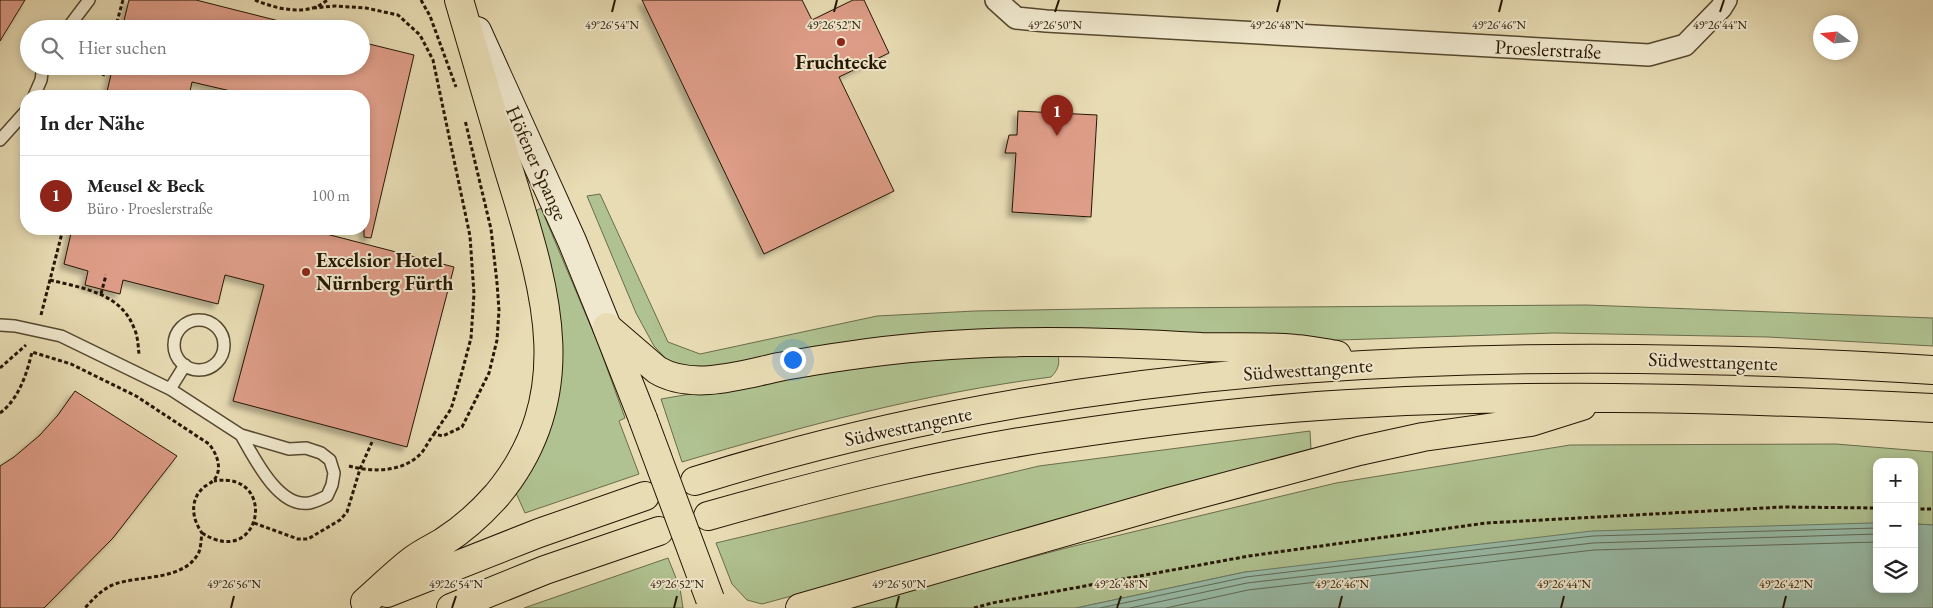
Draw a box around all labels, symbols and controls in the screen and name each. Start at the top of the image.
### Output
north arrow [1813,15,1858,60]
text: 49°26'54"N [585,17,639,33]
text: 49°26'52"N [807,17,861,33]
text: 49°26'50"N [1028,17,1082,33]
text: 49°26'48"N [1250,17,1304,33]
text: 49°26'46"N [1472,17,1526,33]
text: 49°26'44"N [1693,17,1747,33]
search box [20,20,370,75]
street label: Proeslerstraße [1494,33,1602,65]
icon: search [38,34,66,62]
text: Hier suchen [78,35,167,60]
marker: Fruchtecke [835,36,847,48]
place label: Fruchtecke [795,49,887,75]
pin: 1 [1041,95,1073,136]
street label: Höfener Spange [500,101,574,225]
text: In der Nähe [40,109,145,136]
text: Meusel & Beck [87,173,205,198]
text: 1 [52,185,60,206]
text: 100 m [311,185,350,206]
text: Büro · Proeslerstraße [87,198,213,219]
place label: Excelsior Hotel Nürnberg Fürth [316,247,453,296]
marker: Excelsior Hotel Nürnberg Fürth [300,266,312,278]
street label: Südwesttangente [1648,346,1778,376]
your location [780,347,806,373]
street label: Südwesttangente [1242,351,1374,386]
street label: Südwesttangente [842,400,974,452]
map controls [1873,458,1918,593]
button: + [1873,458,1918,503]
button: − [1873,503,1918,548]
button: layers [1873,548,1918,593]
text: 49°26'56"N [207,576,261,592]
text: 49°26'54"N [429,576,483,592]
text: 49°26'52"N [650,576,704,592]
text: 49°26'50"N [872,576,926,592]
text: 49°26'48"N [1094,576,1148,592]
text: 49°26'46"N [1315,576,1369,592]
text: 49°26'44"N [1537,576,1591,592]
text: 49°26'42"N [1759,576,1813,592]

